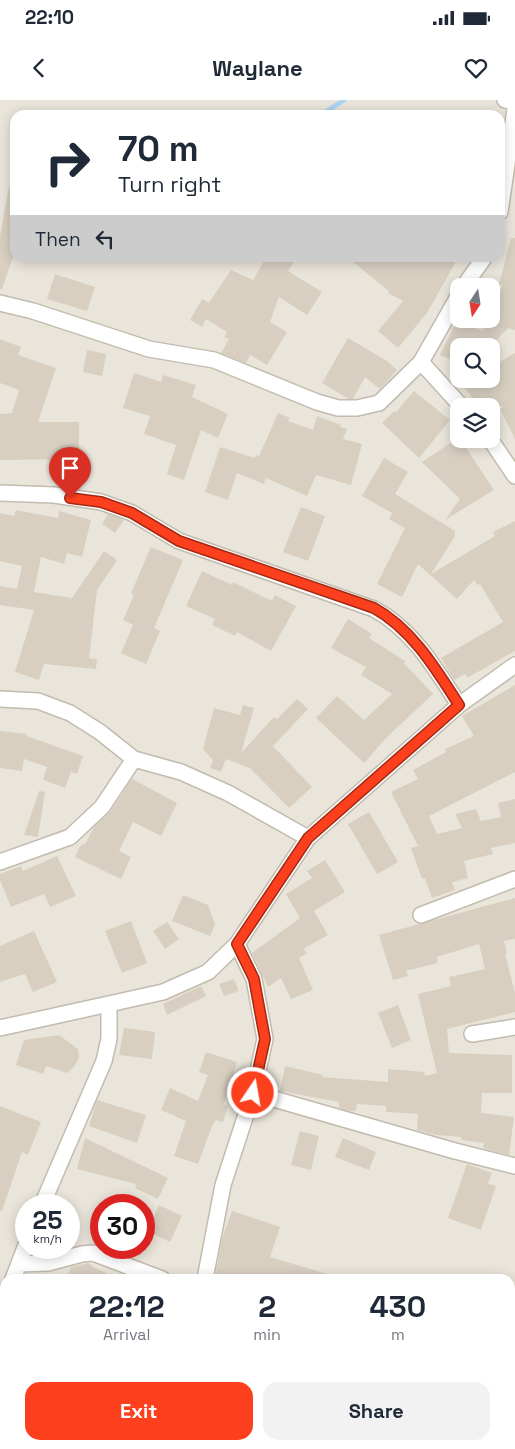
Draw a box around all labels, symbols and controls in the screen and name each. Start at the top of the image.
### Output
text: 22:10 [25,5,74,30]
icon: back [25,54,53,82]
text: Waylane [212,54,303,82]
icon: heart [462,54,490,82]
text: 70 m [118,127,199,171]
icon: right [35,130,100,195]
text: Turn right [118,170,221,198]
icon: left [91,225,119,253]
text: Then [35,227,81,252]
north arrow [450,278,500,328]
map controls [450,278,500,448]
button: search [450,338,500,388]
button: layers [450,398,500,448]
pin [49,447,91,498]
icon: arrive [56,454,84,482]
position arrow [226,1066,278,1118]
speed limit sign: 30 [90,1194,155,1259]
text: 25 [33,1204,62,1236]
text: km/h [33,1231,62,1247]
text: 22:12 [89,1287,165,1326]
text: 2 [258,1287,276,1326]
text: 430 [370,1287,426,1326]
text: Arrival [103,1324,150,1345]
text: min [253,1324,281,1345]
text: m [391,1324,405,1345]
button: Exit [25,1382,253,1440]
button: Share [263,1382,490,1440]

